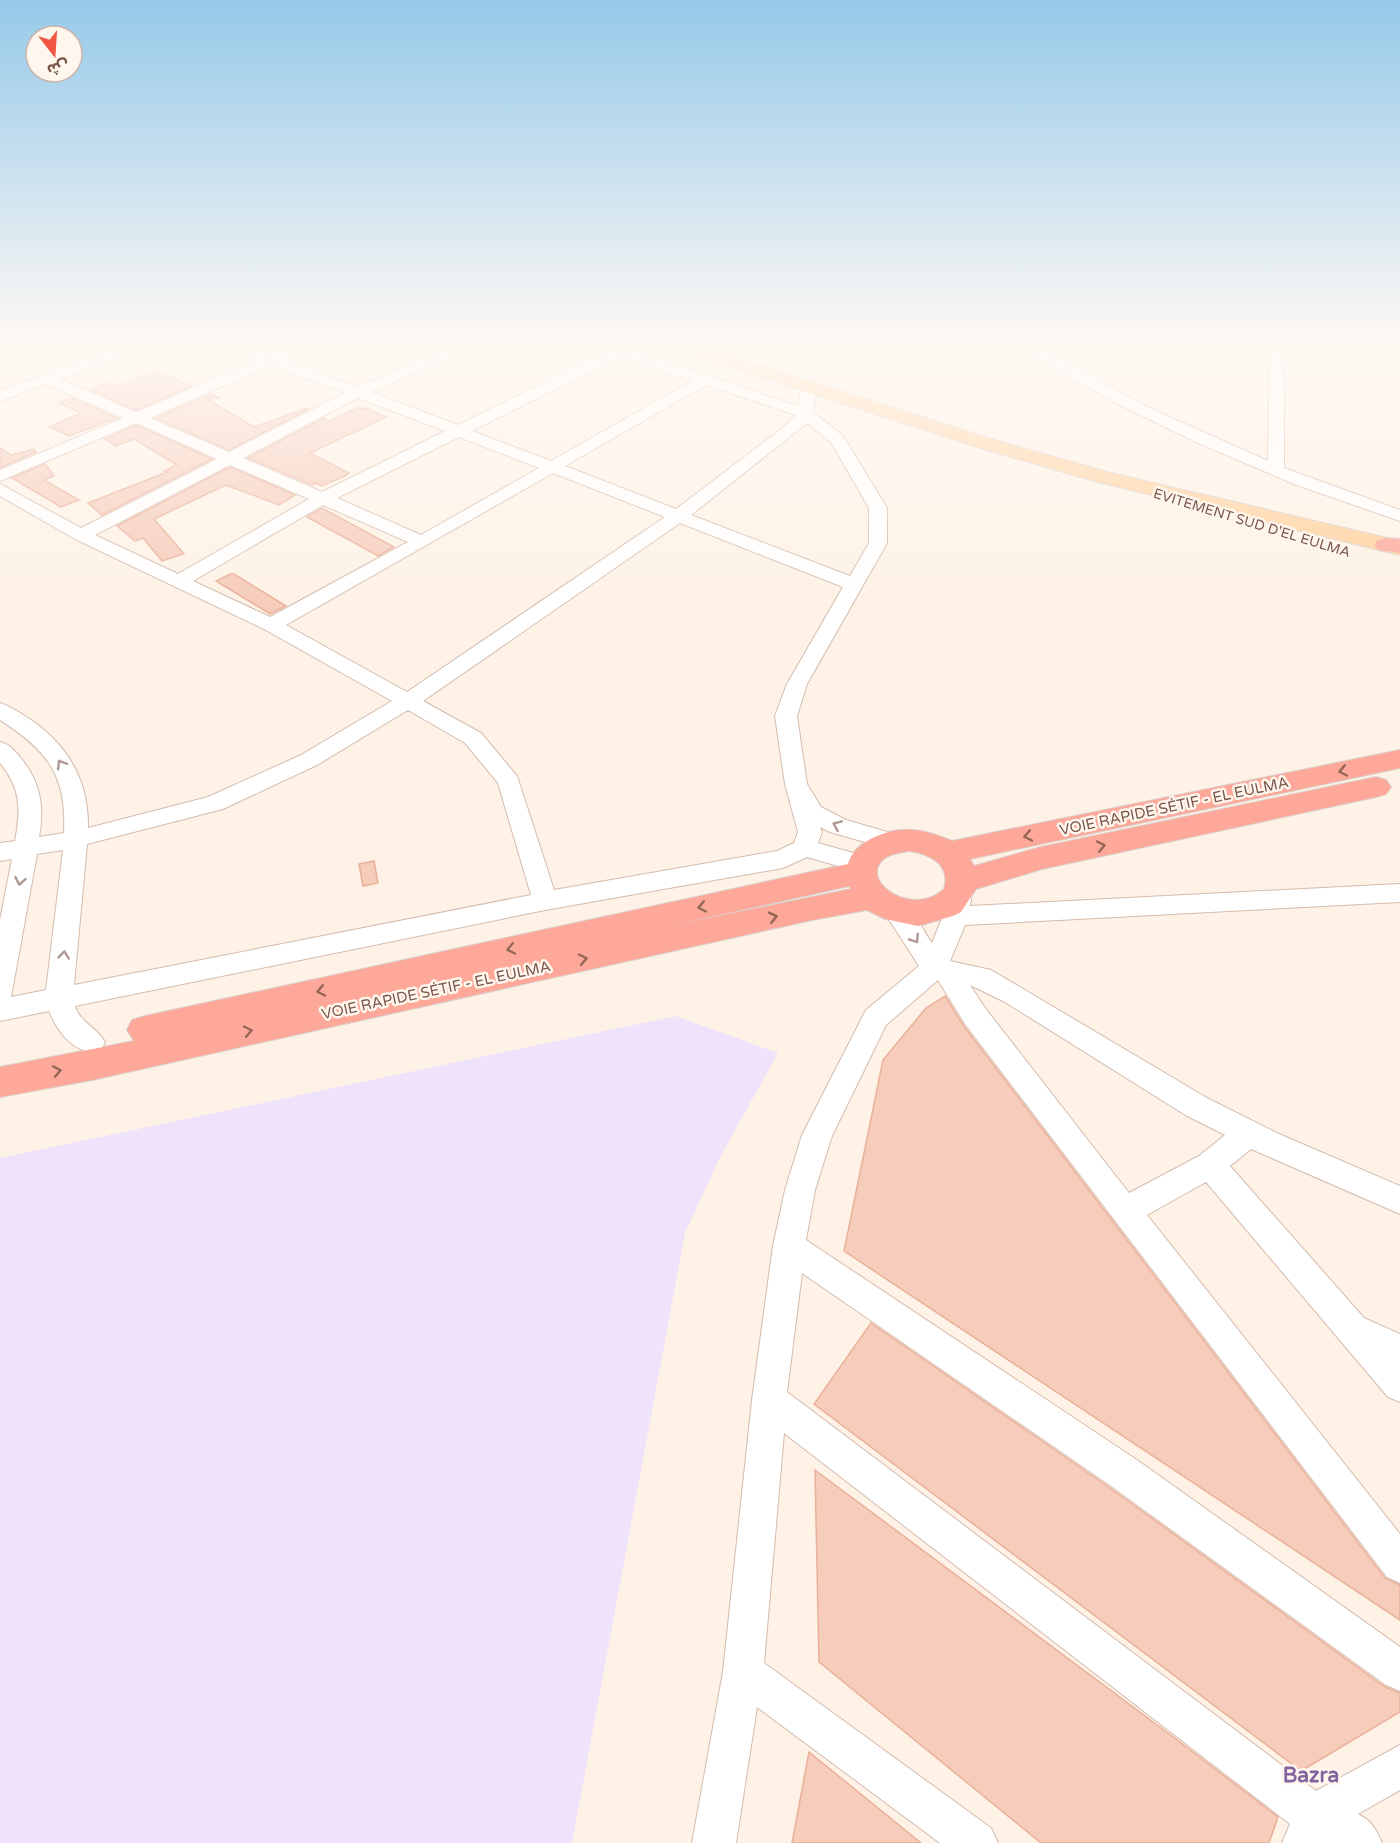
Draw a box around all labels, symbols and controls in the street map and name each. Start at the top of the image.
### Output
north arrow [24,24,84,84]
text: ش [45,55,71,80]
street label: EVITEMENT SUD D'EL EULMA [1151,485,1353,561]
one-way arrow [57,760,69,770]
one-way arrow [1338,764,1348,777]
street label: VOIE RAPIDE SÉTIF - EL EULMA [1058,773,1290,839]
one-way arrow [833,820,844,832]
one-way arrow [1024,829,1034,842]
one-way arrow [1096,840,1106,853]
one-way arrow [14,875,27,885]
one-way arrow [697,900,707,913]
one-way arrow [768,911,778,924]
one-way arrow [908,933,919,944]
one-way arrow [506,942,516,955]
one-way arrow [57,950,70,960]
one-way arrow [577,953,587,966]
street label: VOIE RAPIDE SÉTIF - EL EULMA [320,957,552,1023]
one-way arrow [316,984,326,997]
one-way arrow [243,1025,253,1038]
one-way arrow [52,1065,62,1078]
district label: Bazra [1283,1763,1339,1788]

